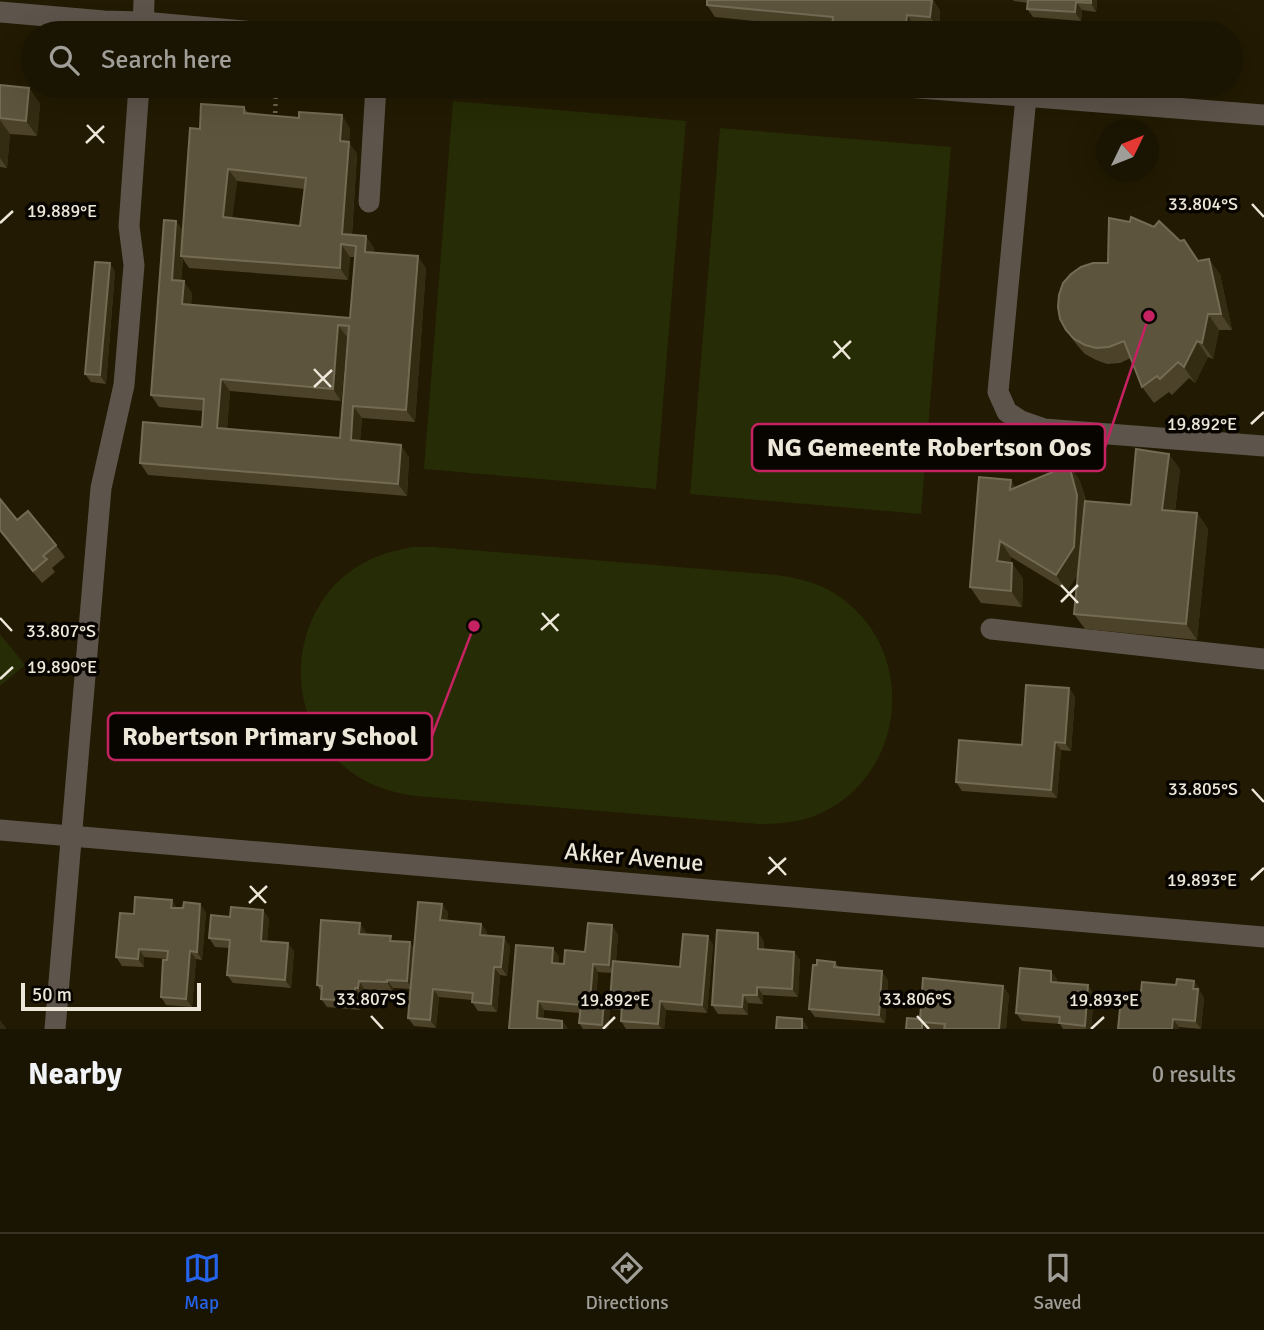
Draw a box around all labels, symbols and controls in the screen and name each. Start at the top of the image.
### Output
search box [21,21,1243,98]
icon: search [45,41,83,79]
text: Search here [101,44,232,76]
north arrow [1096,119,1159,182]
text: 33.804°S [1168,193,1238,215]
text: 19.889°E [27,200,97,222]
text: 19.892°E [1167,413,1237,435]
callout: NG Gemeente Robertson Oos [752,424,1105,471]
text: NG Gemeente Robertson Oos [767,432,1091,464]
text: 33.807°S [26,620,96,642]
text: 19.890°E [27,656,97,678]
callout: Robertson Primary School [108,713,432,760]
text: Robertson Primary School [122,721,418,753]
text: 33.805°S [1168,778,1238,800]
street label: Akker Avenue [563,836,705,878]
text: 19.893°E [1167,869,1237,891]
scale bar [21,980,201,1012]
text: 50 m [32,983,72,1007]
text: 33.807°S [336,988,406,1010]
text: 33.806°S [882,988,952,1010]
text: 19.892°E [580,989,650,1011]
text: 19.893°E [1069,989,1139,1011]
text: Nearby [28,1056,122,1093]
text: 0 results [1152,1060,1236,1089]
tab: Map [183,1249,221,1315]
tab: Directions [586,1249,669,1315]
tab: Saved [1034,1249,1081,1315]

